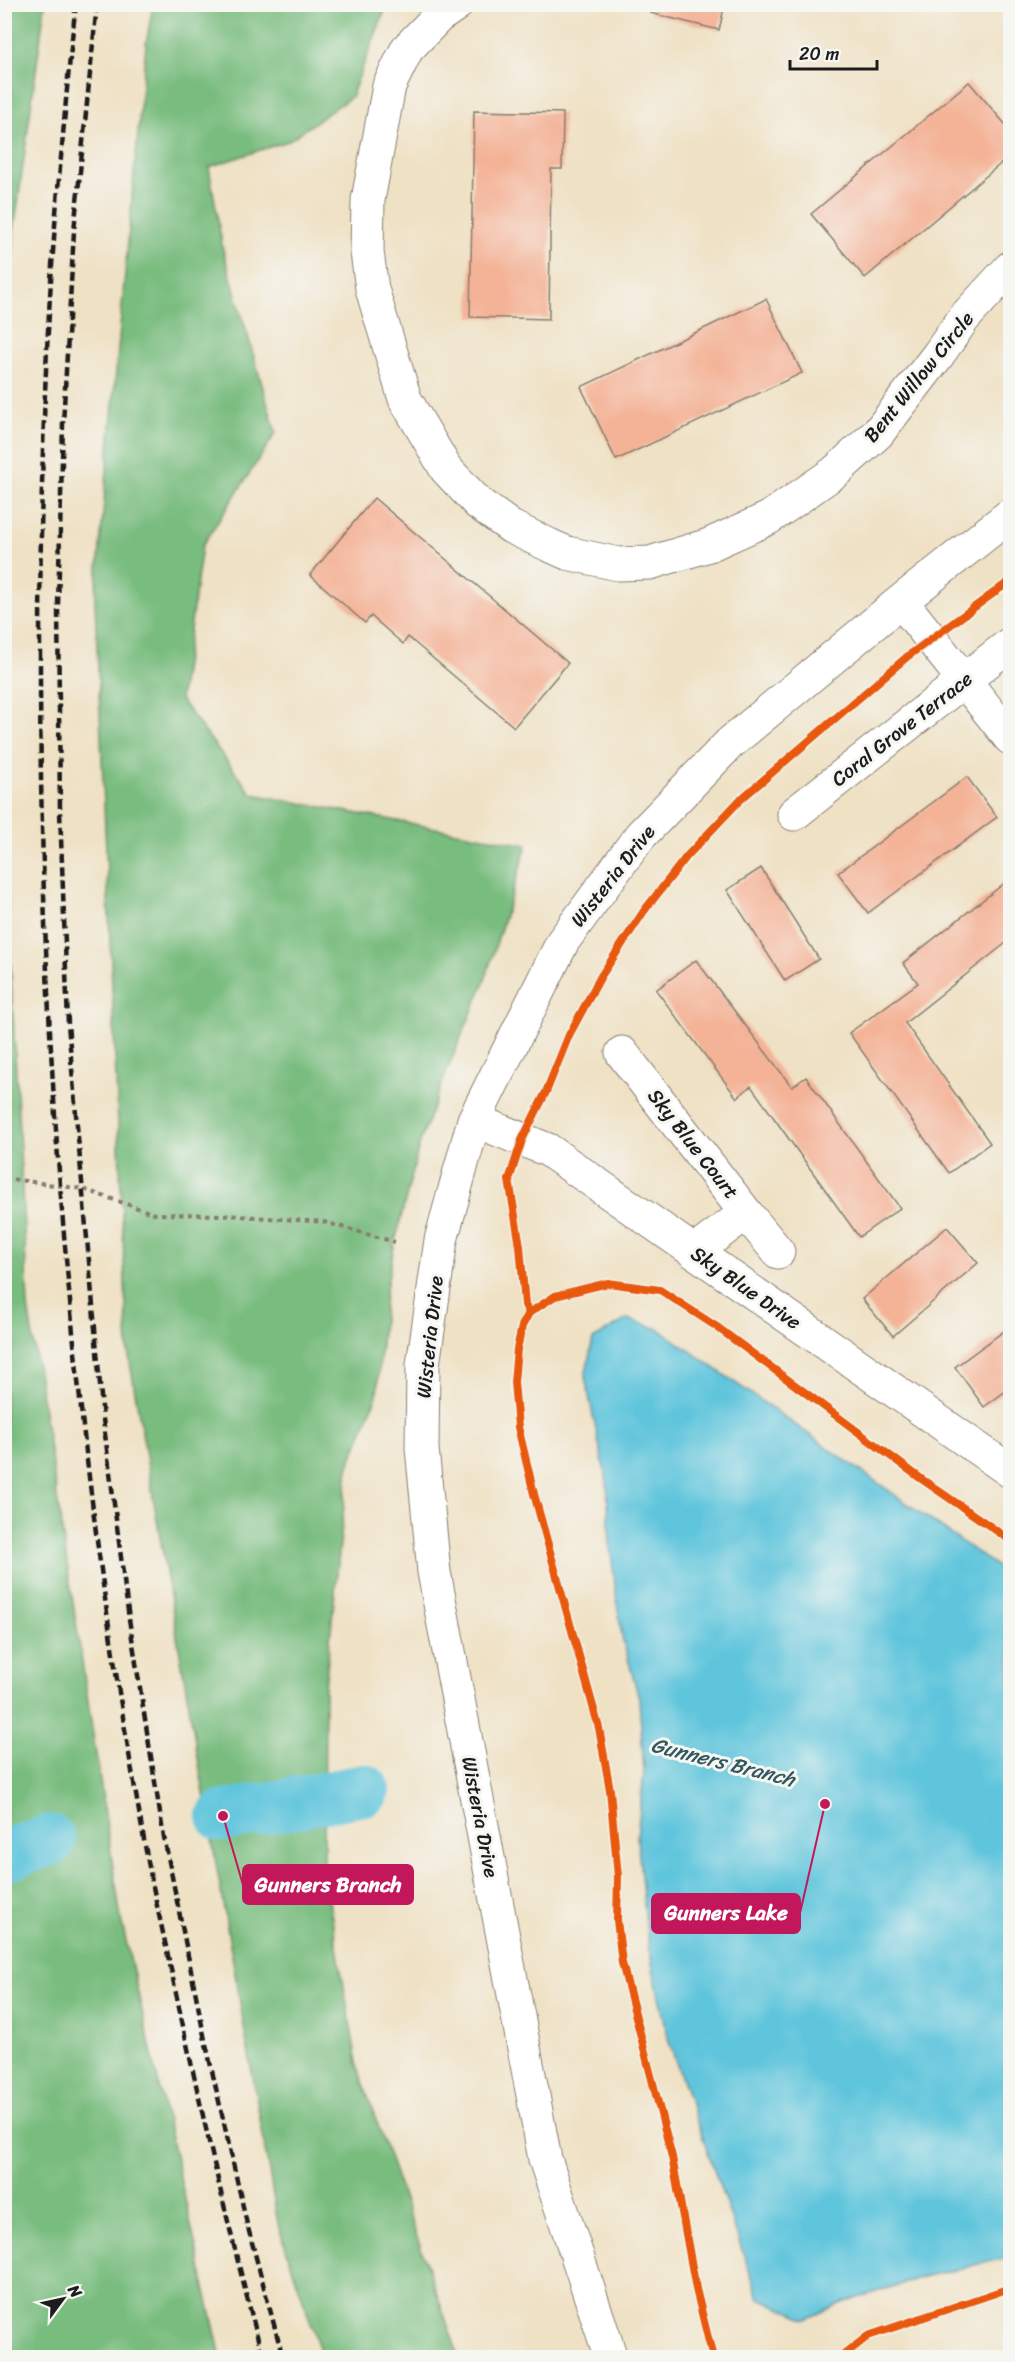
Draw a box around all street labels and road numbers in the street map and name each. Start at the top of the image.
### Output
street label: Bent Willow Circle [855,303,983,451]
street label: Coral Grove Terrace [823,662,981,796]
street label: Wisteria Drive [561,817,665,935]
street label: Sky Blue Court [638,1081,748,1207]
street label: Sky Blue Drive [683,1237,809,1339]
street label: Wisteria Drive [406,1274,454,1400]
street label: Wisteria Drive [451,1753,509,1881]

